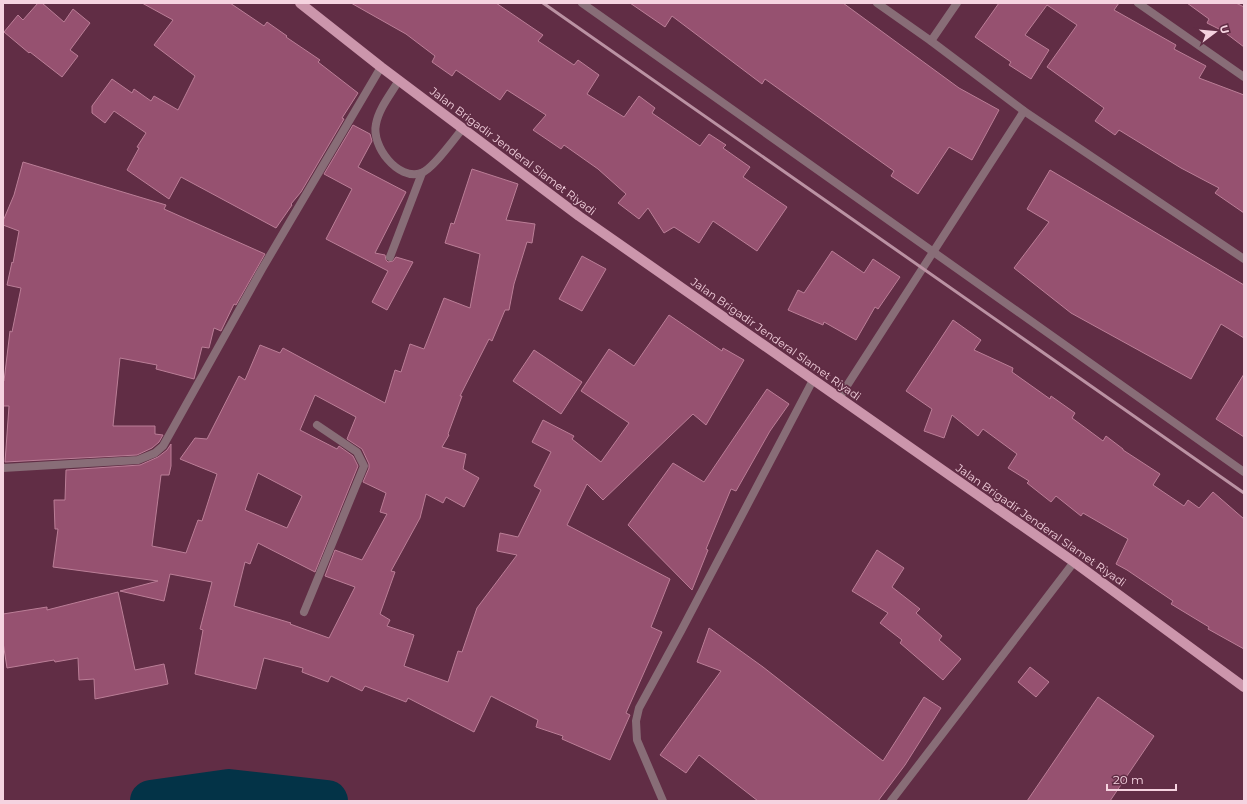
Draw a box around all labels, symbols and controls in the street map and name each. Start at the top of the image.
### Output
north arrow [1195,12,1235,52]
text: U [1217,23,1233,35]
street label: Jalan Brigadir Jenderal Slamet Riyadi [426,83,599,218]
street label: Jalan Brigadir Jenderal Slamet Riyadi [687,274,864,403]
street label: Jalan Brigadir Jenderal Slamet Riyadi [952,460,1129,589]
scale bar [1107,766,1176,792]
text: 20 m [1113,772,1144,787]

